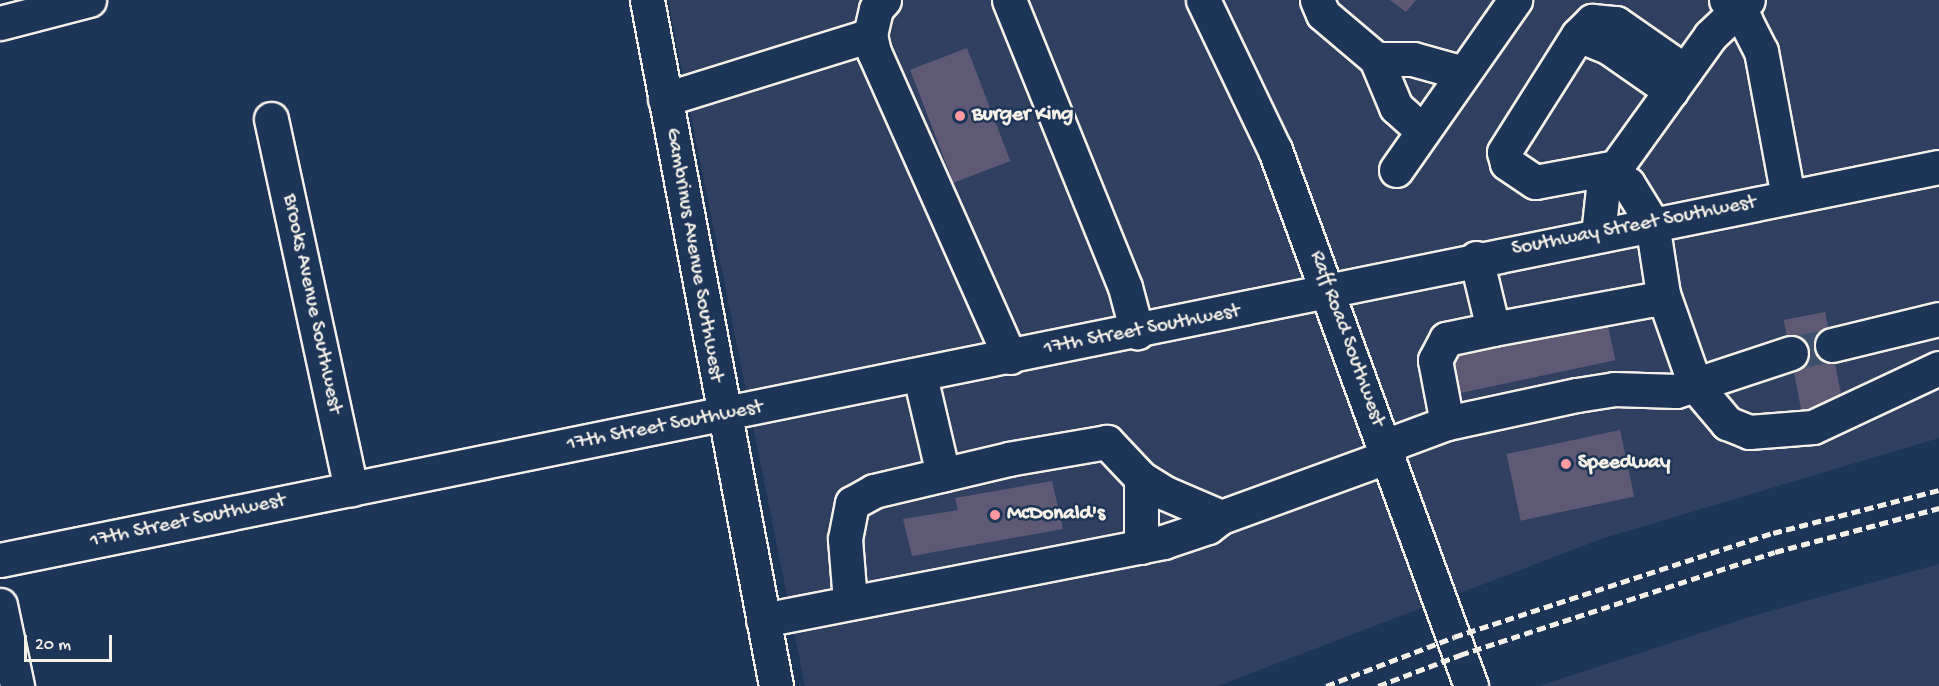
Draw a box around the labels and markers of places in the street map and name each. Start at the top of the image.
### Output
place label: Burger King [972,103,1073,129]
marker: Burger King [953,109,967,123]
place label: Speedway [1578,451,1670,477]
marker: Speedway [1559,457,1573,471]
place label: McDonald's [1007,502,1105,528]
marker: McDonald's [988,508,1002,522]

